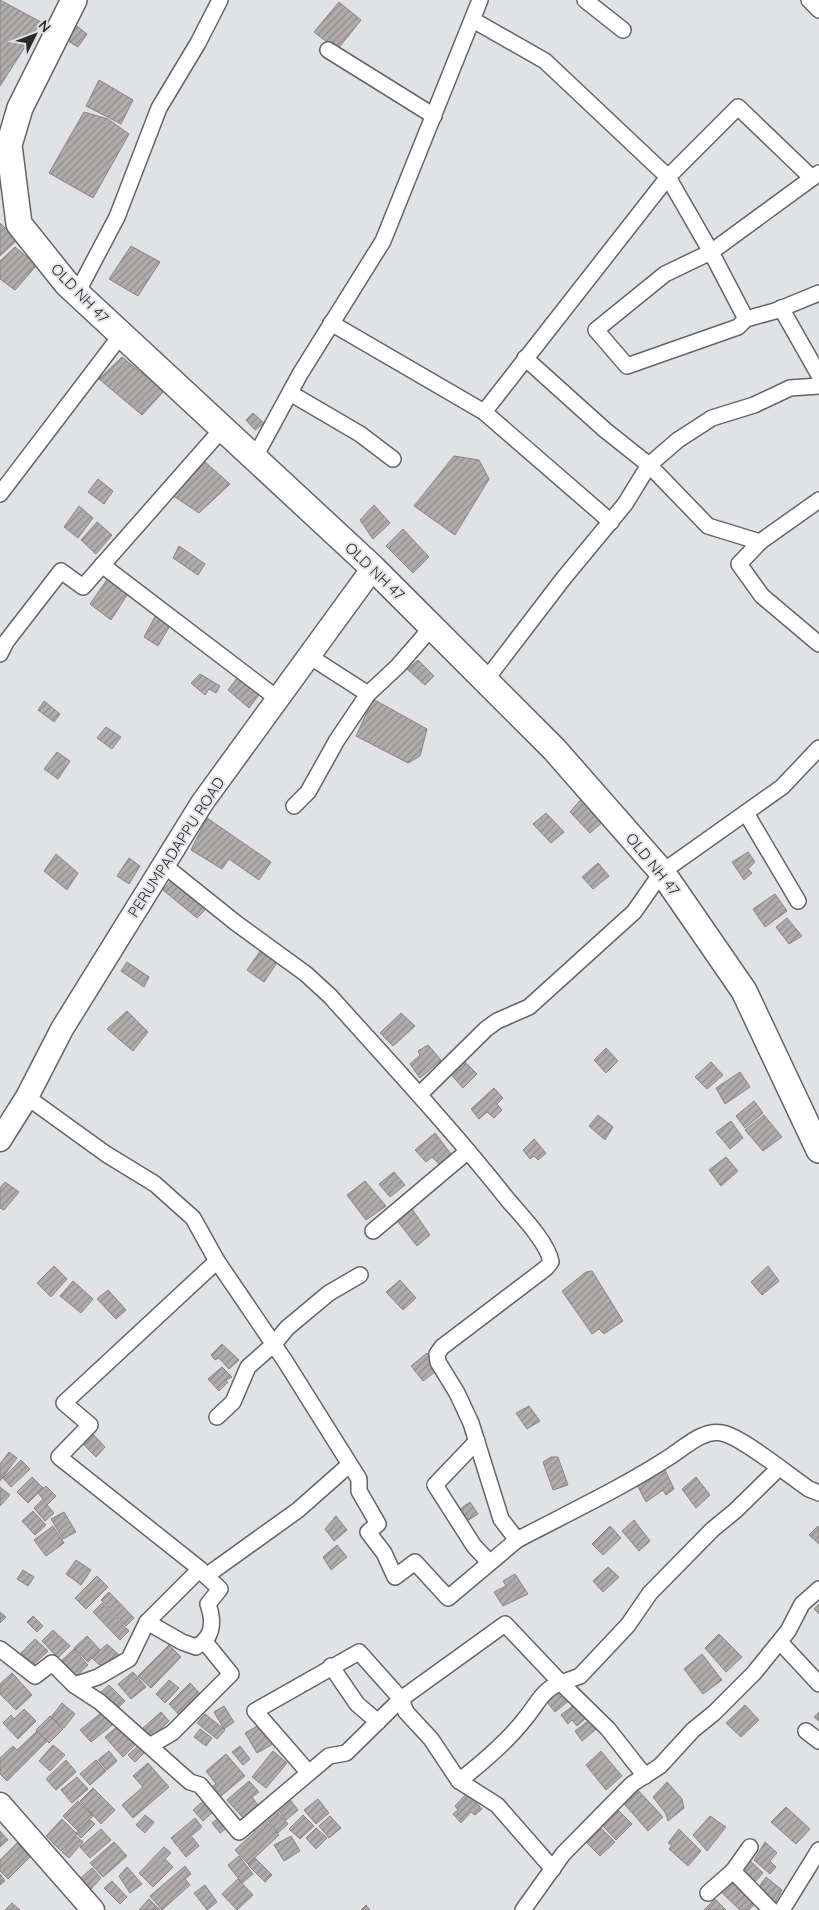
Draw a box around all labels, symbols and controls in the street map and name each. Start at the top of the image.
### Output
north arrow [10,10,60,60]
text: N [35,16,55,36]
street label: OLD NH 47 [47,259,113,327]
street label: OLD NH 47 [341,538,409,604]
street label: PERUMPADAPPU ROAD [124,773,229,921]
street label: OLD NH 47 [622,829,684,899]

